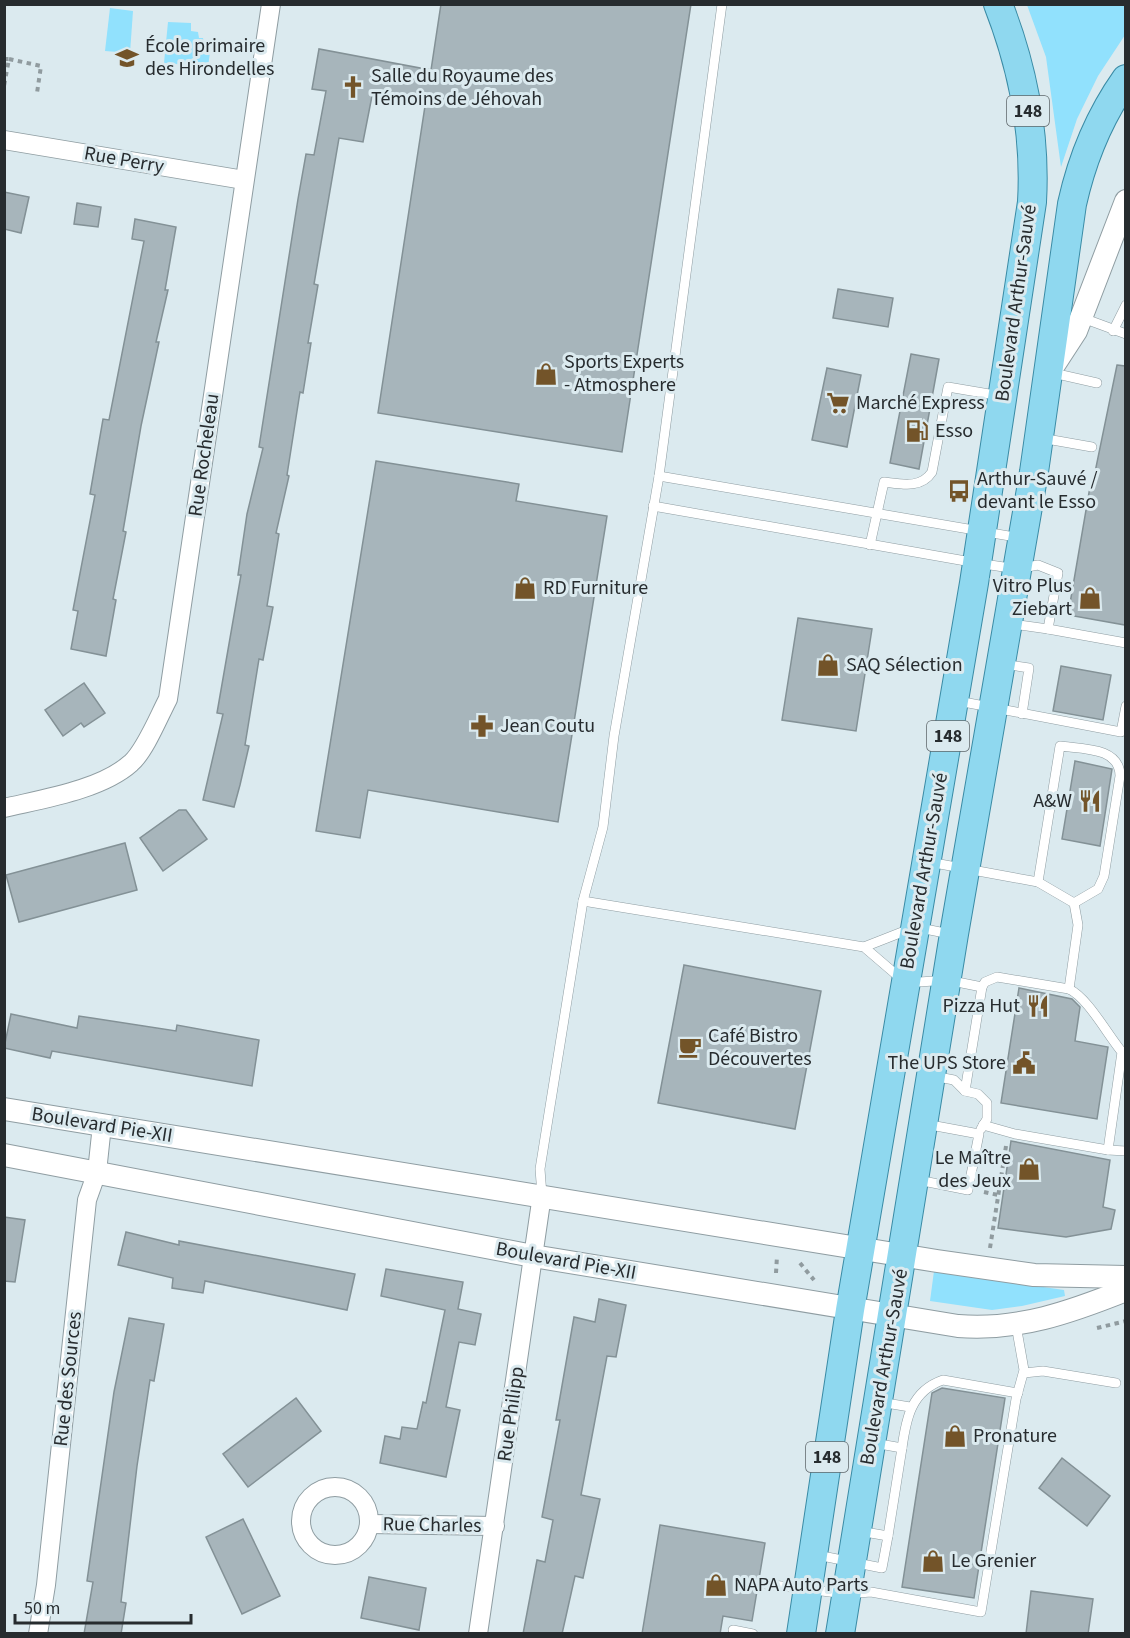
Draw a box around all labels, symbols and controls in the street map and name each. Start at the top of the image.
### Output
place label: École primaire des Hirondelles [145,32,274,83]
school or university icon: École primaire des Hirondelles [114,45,140,71]
place label: Salle du Royaume des Témoins de Jéhovah [371,62,554,113]
church icon: Salle du Royaume des Témoins de Jéhovah [340,74,366,100]
road number: 148 [1007,96,1049,126]
street label: Rue Perry [82,139,167,181]
street label: Boulevard Arthur-Sauvé [988,202,1044,403]
place label: Sports Experts - Atmosphere [564,348,684,399]
shop icon: Sports Experts - Atmosphere [533,361,559,387]
place label: Marché Express [856,389,985,417]
supermarket icon: Marché Express [825,390,851,416]
street label: Rue Rocheleau [182,392,226,518]
place label: Esso [935,417,973,445]
fuel station icon: Esso [904,418,930,444]
place label: Arthur-Sauvé / devant le Esso [977,465,1098,516]
bus stop icon: Arthur-Sauvé / devant le Esso [946,478,972,504]
place label: Vitro Plus Ziebart [993,572,1072,623]
place label: RD Furniture [543,574,648,602]
shop icon: RD Furniture [512,575,538,601]
shop icon: Vitro Plus Ziebart [1077,585,1103,611]
place label: SAQ Sélection [846,651,963,679]
shop icon: SAQ Sélection [815,652,841,678]
place label: Jean Coutu [500,712,595,740]
pharmacy icon: Jean Coutu [469,713,495,739]
road number: 148 [927,721,969,751]
street label: Boulevard Arthur-Sauvé [893,771,955,971]
place label: A&W [1033,787,1072,815]
restaurant icon: A&W [1077,788,1103,814]
place label: Pizza Hut [942,992,1020,1020]
restaurant icon: Pizza Hut [1025,993,1051,1019]
place label: Café Bistro Découvertes [708,1022,812,1073]
cafe icon: Café Bistro Découvertes [677,1034,703,1060]
place label: The UPS Store [888,1049,1006,1077]
public building icon: The UPS Store [1011,1050,1037,1076]
street label: Boulevard Pie-XII [30,1100,174,1150]
place label: Le Maître des Jeux [935,1144,1011,1195]
shop icon: Le Maître des Jeux [1016,1156,1042,1182]
street label: Boulevard Pie-XII [494,1235,638,1287]
street label: Boulevard Arthur-Sauvé [853,1267,915,1467]
street label: Rue des Sources [47,1310,89,1448]
street label: Rue Philipp [490,1365,532,1463]
place label: Pronature [973,1422,1057,1450]
shop icon: Pronature [942,1423,968,1449]
road number: 148 [806,1442,848,1472]
street label: Rue Charles [382,1510,482,1540]
place label: Le Grenier [951,1547,1036,1575]
shop icon: Le Grenier [920,1548,946,1574]
place label: NAPA Auto Parts [734,1571,868,1599]
shop icon: NAPA Auto Parts [703,1572,729,1598]
scale bar [15,1587,190,1625]
text: 50 m [24,1596,60,1621]

